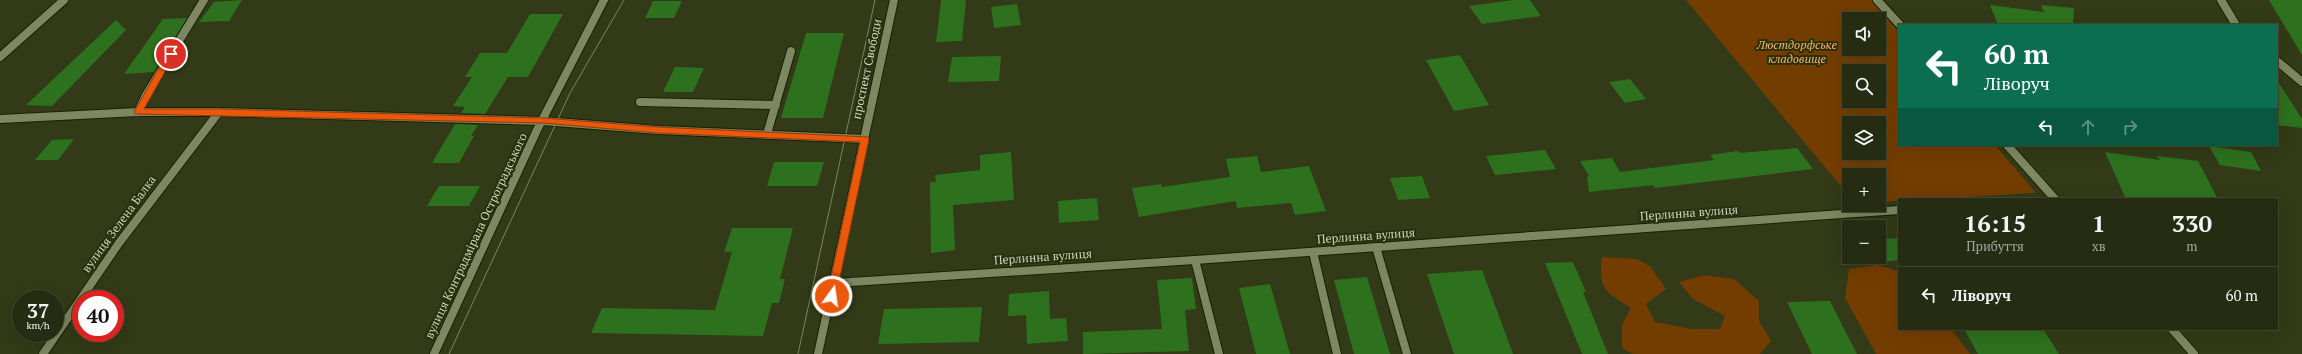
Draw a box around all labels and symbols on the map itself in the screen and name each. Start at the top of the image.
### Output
street label: проспект Свободи [849,17,884,121]
pin [154,37,188,71]
park label: Люстдорфське кладовище [1756,37,1838,66]
street label: вулиця Контрадмірала Остроградського [421,130,530,341]
street label: вулиця Зелена Балка [78,172,159,275]
street label: Перлинна вулиця [1639,202,1739,223]
street label: Перлинна вулиця [1316,225,1416,246]
street label: Перлинна вулиця [993,246,1093,267]
position arrow [811,275,853,317]
speed limit sign: 40 [72,290,124,342]

